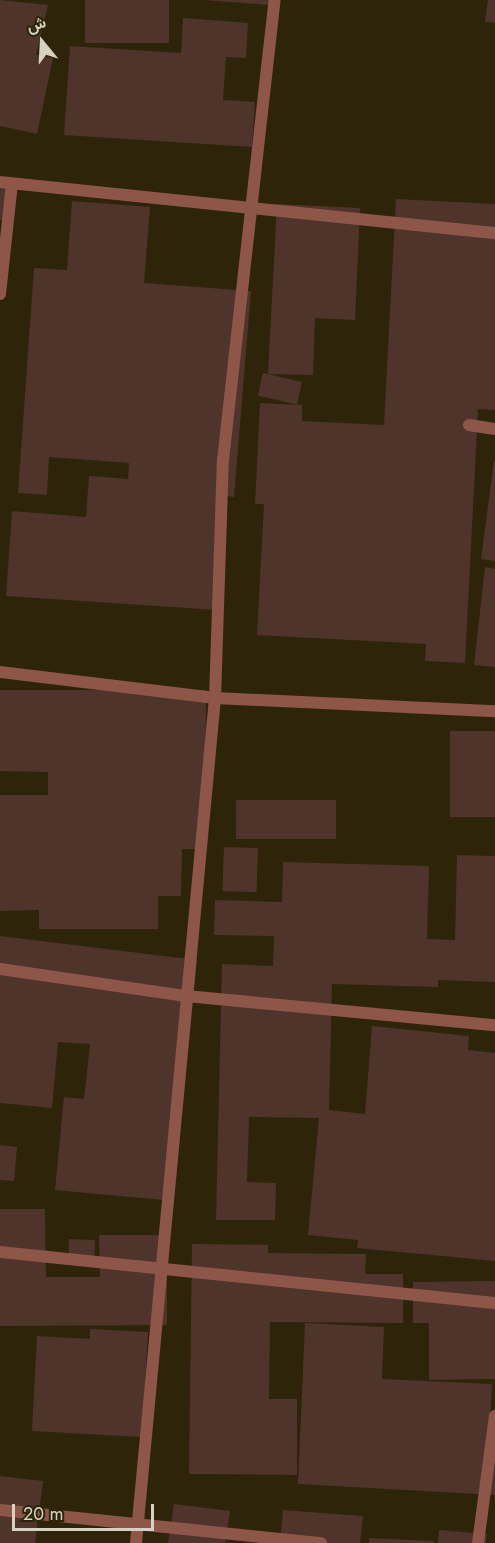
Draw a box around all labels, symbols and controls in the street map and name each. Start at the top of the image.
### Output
text: ش [24,10,49,38]
north arrow [12,12,72,72]
scale bar [15,1492,158,1530]
text: 20 m [23,1501,63,1527]

